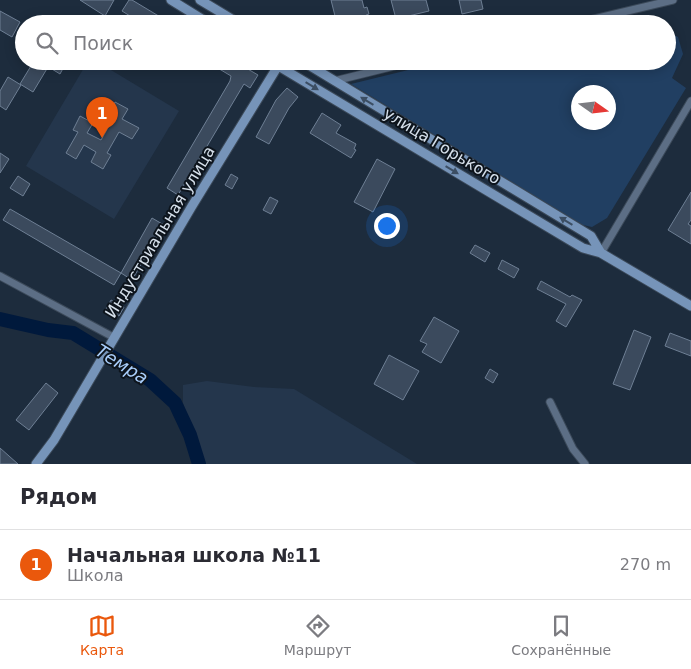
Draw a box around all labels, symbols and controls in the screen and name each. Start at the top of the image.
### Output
search box [15,15,676,70]
icon: search [33,29,61,57]
text: Поиск [73,32,133,54]
one-way arrow [306,82,319,91]
north arrow [571,85,616,130]
one-way arrow [360,96,373,105]
pin: 1 [86,97,118,138]
street label: улица Горького [380,104,504,188]
street label: Индустриальная улица [101,143,219,321]
one-way arrow [445,165,458,174]
your location [374,213,400,239]
one-way arrow [559,216,573,225]
water label: Темра [92,340,152,388]
text: Рядом [20,485,97,509]
text: Начальная школа №11 [67,544,321,566]
text: 1 [30,555,42,574]
text: 270 m [620,555,671,574]
text: Школа [67,566,124,585]
tab: Карта [80,612,124,658]
tab: Маршрут [284,612,351,658]
tab: Сохранённые [511,612,611,658]

